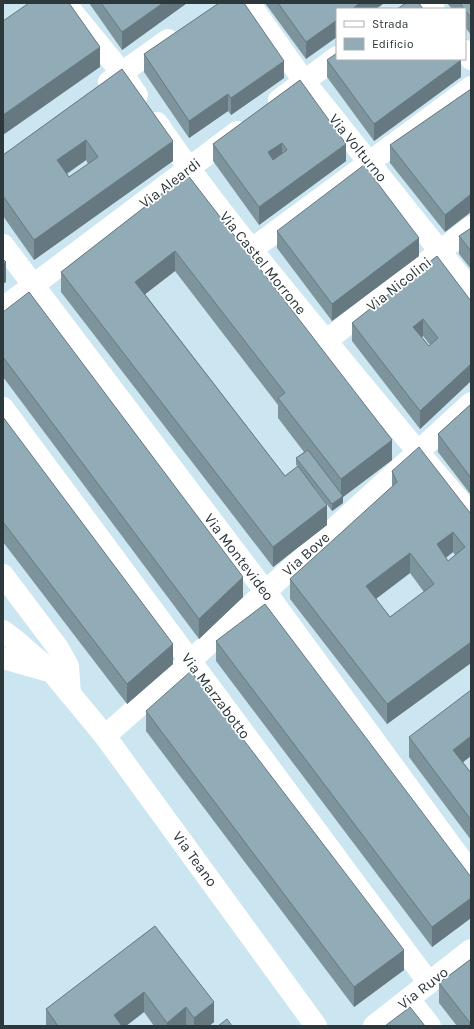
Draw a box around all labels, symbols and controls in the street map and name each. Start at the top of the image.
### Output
legend [336,8,466,60]
text: Strada [372,17,408,31]
text: Edificio [372,37,413,51]
street label: Via Volturno [325,110,391,186]
street label: Via Aleardi [136,154,204,212]
street label: Via Castel Morrone [216,208,310,318]
street label: Via Nicolini [363,253,435,315]
street label: Via Montevideo [200,510,278,604]
street label: Via Bove [279,528,333,580]
street label: Via Marzabotto [178,649,254,743]
street label: Via Teano [169,828,221,890]
street label: Via Ruvo [394,963,452,1013]

